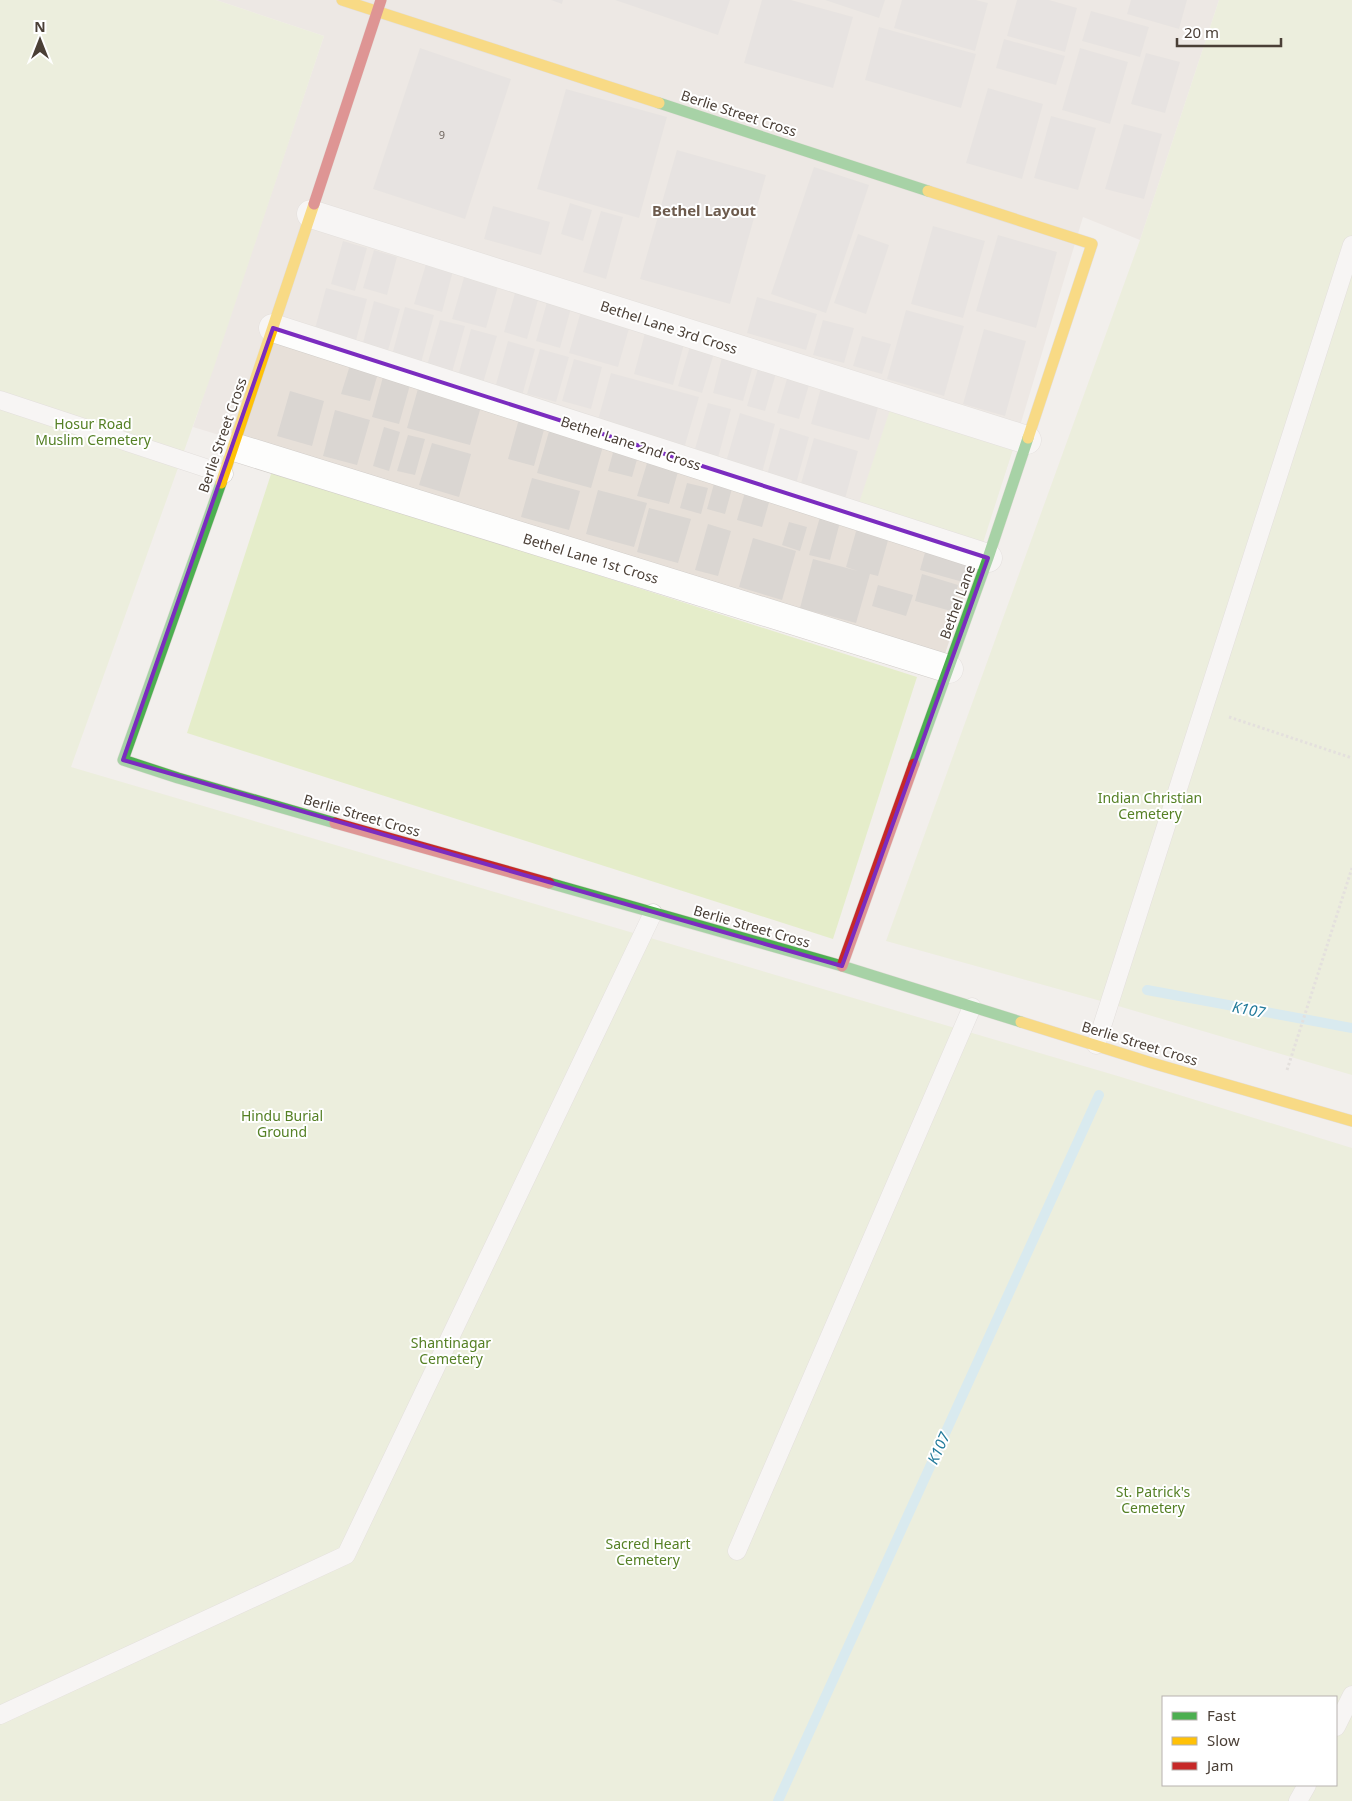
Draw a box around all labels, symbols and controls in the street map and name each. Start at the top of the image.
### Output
north arrow [15,15,65,65]
scale bar [1177,15,1281,47]
text: N [34,17,46,36]
text: 20 m [1184,22,1219,42]
street label: Berlie Street Cross [679,85,800,141]
house number: 9 [439,127,445,142]
district label: Bethel Layout [652,200,757,220]
street label: Bethel Lane 3rd Cross [598,296,740,358]
street label: Berlie Street Cross [193,375,251,495]
street label: Bethel Lane 2nd Cross [558,411,704,475]
park label: Hosur Road Muslim Cemetery [35,414,152,449]
street label: Bethel Lane 1st Cross [521,528,661,588]
street label: Bethel Lane [935,562,979,642]
park label: Indian Christian Cemetery [1098,788,1202,823]
street label: Berlie Street Cross [301,789,423,841]
street label: Berlie Street Cross [691,900,813,952]
water label: K107 [1231,996,1268,1022]
street label: Berlie Street Cross [1080,1016,1201,1070]
park label: Hindu Burial Ground [241,1106,323,1141]
park label: Shantinagar Cemetery [411,1333,491,1368]
water label: K107 [922,1428,954,1467]
park label: St. Patrick's Cemetery [1116,1482,1191,1517]
park label: Sacred Heart Cemetery [606,1534,690,1569]
legend [1162,1696,1337,1786]
text: Fast [1207,1705,1236,1725]
text: Slow [1207,1730,1240,1750]
text: Jam [1205,1755,1234,1775]

